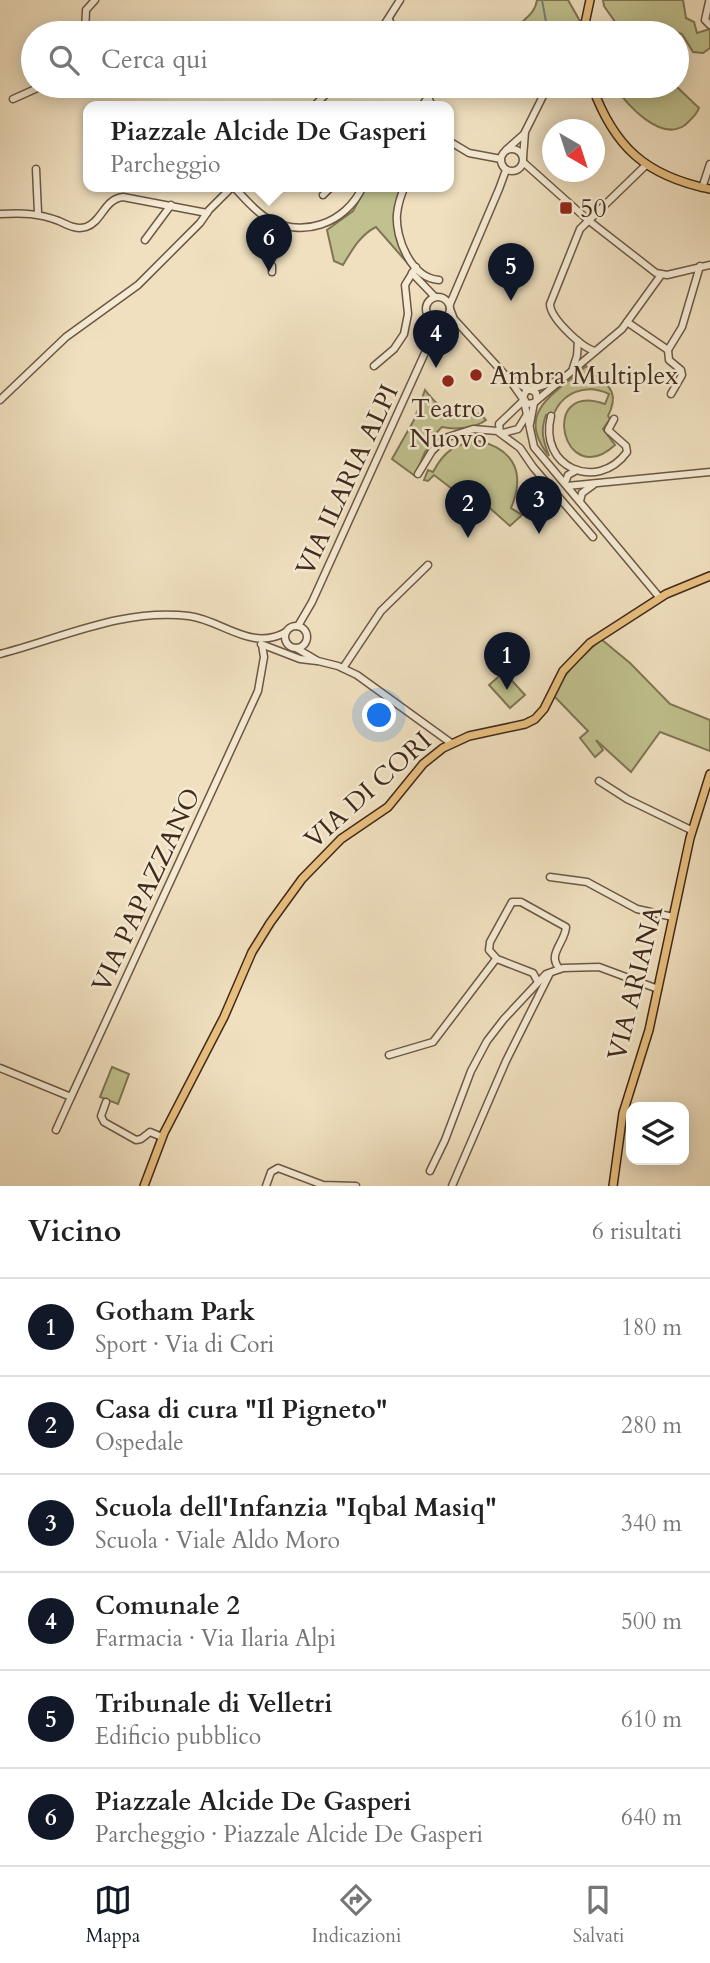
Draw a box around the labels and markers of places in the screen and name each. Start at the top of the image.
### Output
place label: 50 [580,191,607,226]
marker: 50 [558,200,574,216]
pin: 6 [246,214,292,272]
pin: 5 [488,243,534,301]
pin: 4 [413,310,459,368]
place label: Ambra Multiplex [490,358,678,393]
marker: Ambra Multiplex [468,367,484,383]
marker: Teatro Nuovo [440,373,456,389]
place label: Teatro Nuovo [409,391,487,456]
pin: 3 [516,476,562,534]
pin: 2 [445,480,491,538]
pin: 1 [484,632,530,690]

